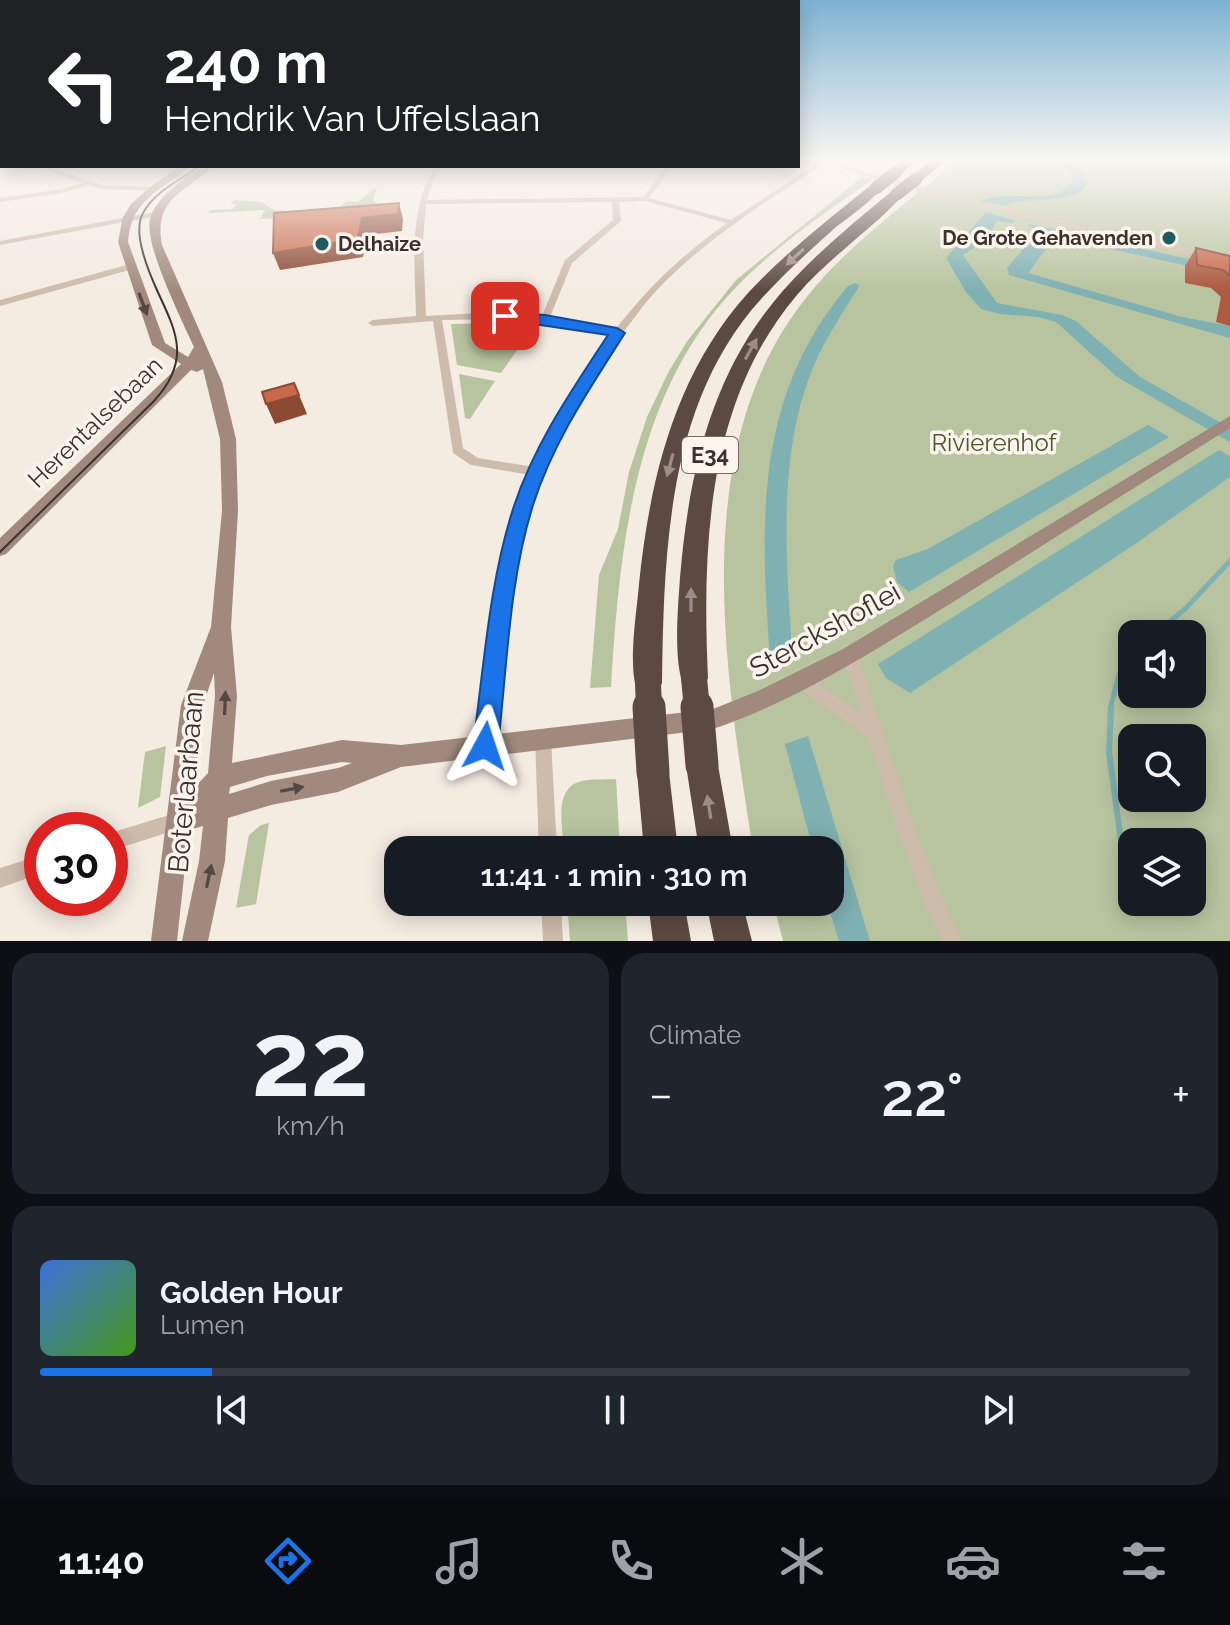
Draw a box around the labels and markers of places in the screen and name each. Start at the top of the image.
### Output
place label: De Grote Gehavenden [942,226,1153,250]
marker: De Grote Gehavenden [1160,229,1178,247]
place label: Delhaize [338,232,421,256]
marker: Delhaize [313,235,331,253]
pin [471,282,539,350]

